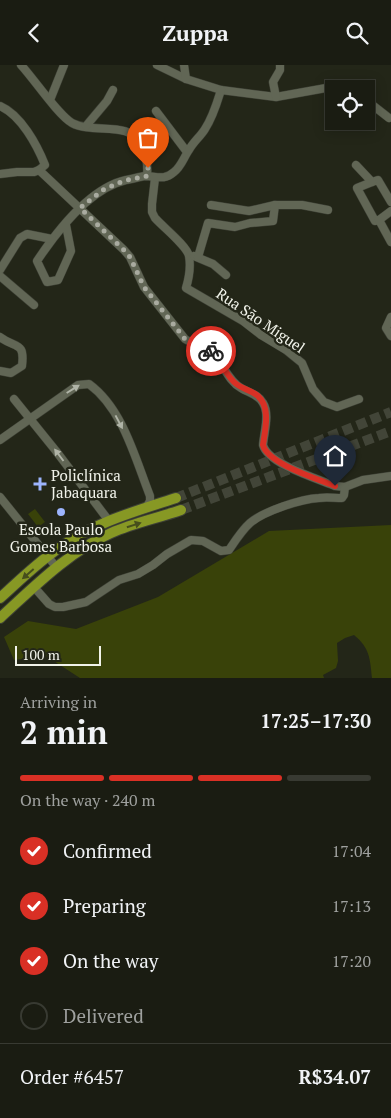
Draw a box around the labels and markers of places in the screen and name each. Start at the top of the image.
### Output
pin [127,117,169,168]
pin [314,435,356,486]
place label: Policlínica Jabaquara [51,465,121,502]
marker: Policlínica Jabaquara [33,477,47,491]
marker: Escola Paulo Gomes Barbosa [55,506,67,518]
place label: Escola Paulo Gomes Barbosa [10,519,113,556]

